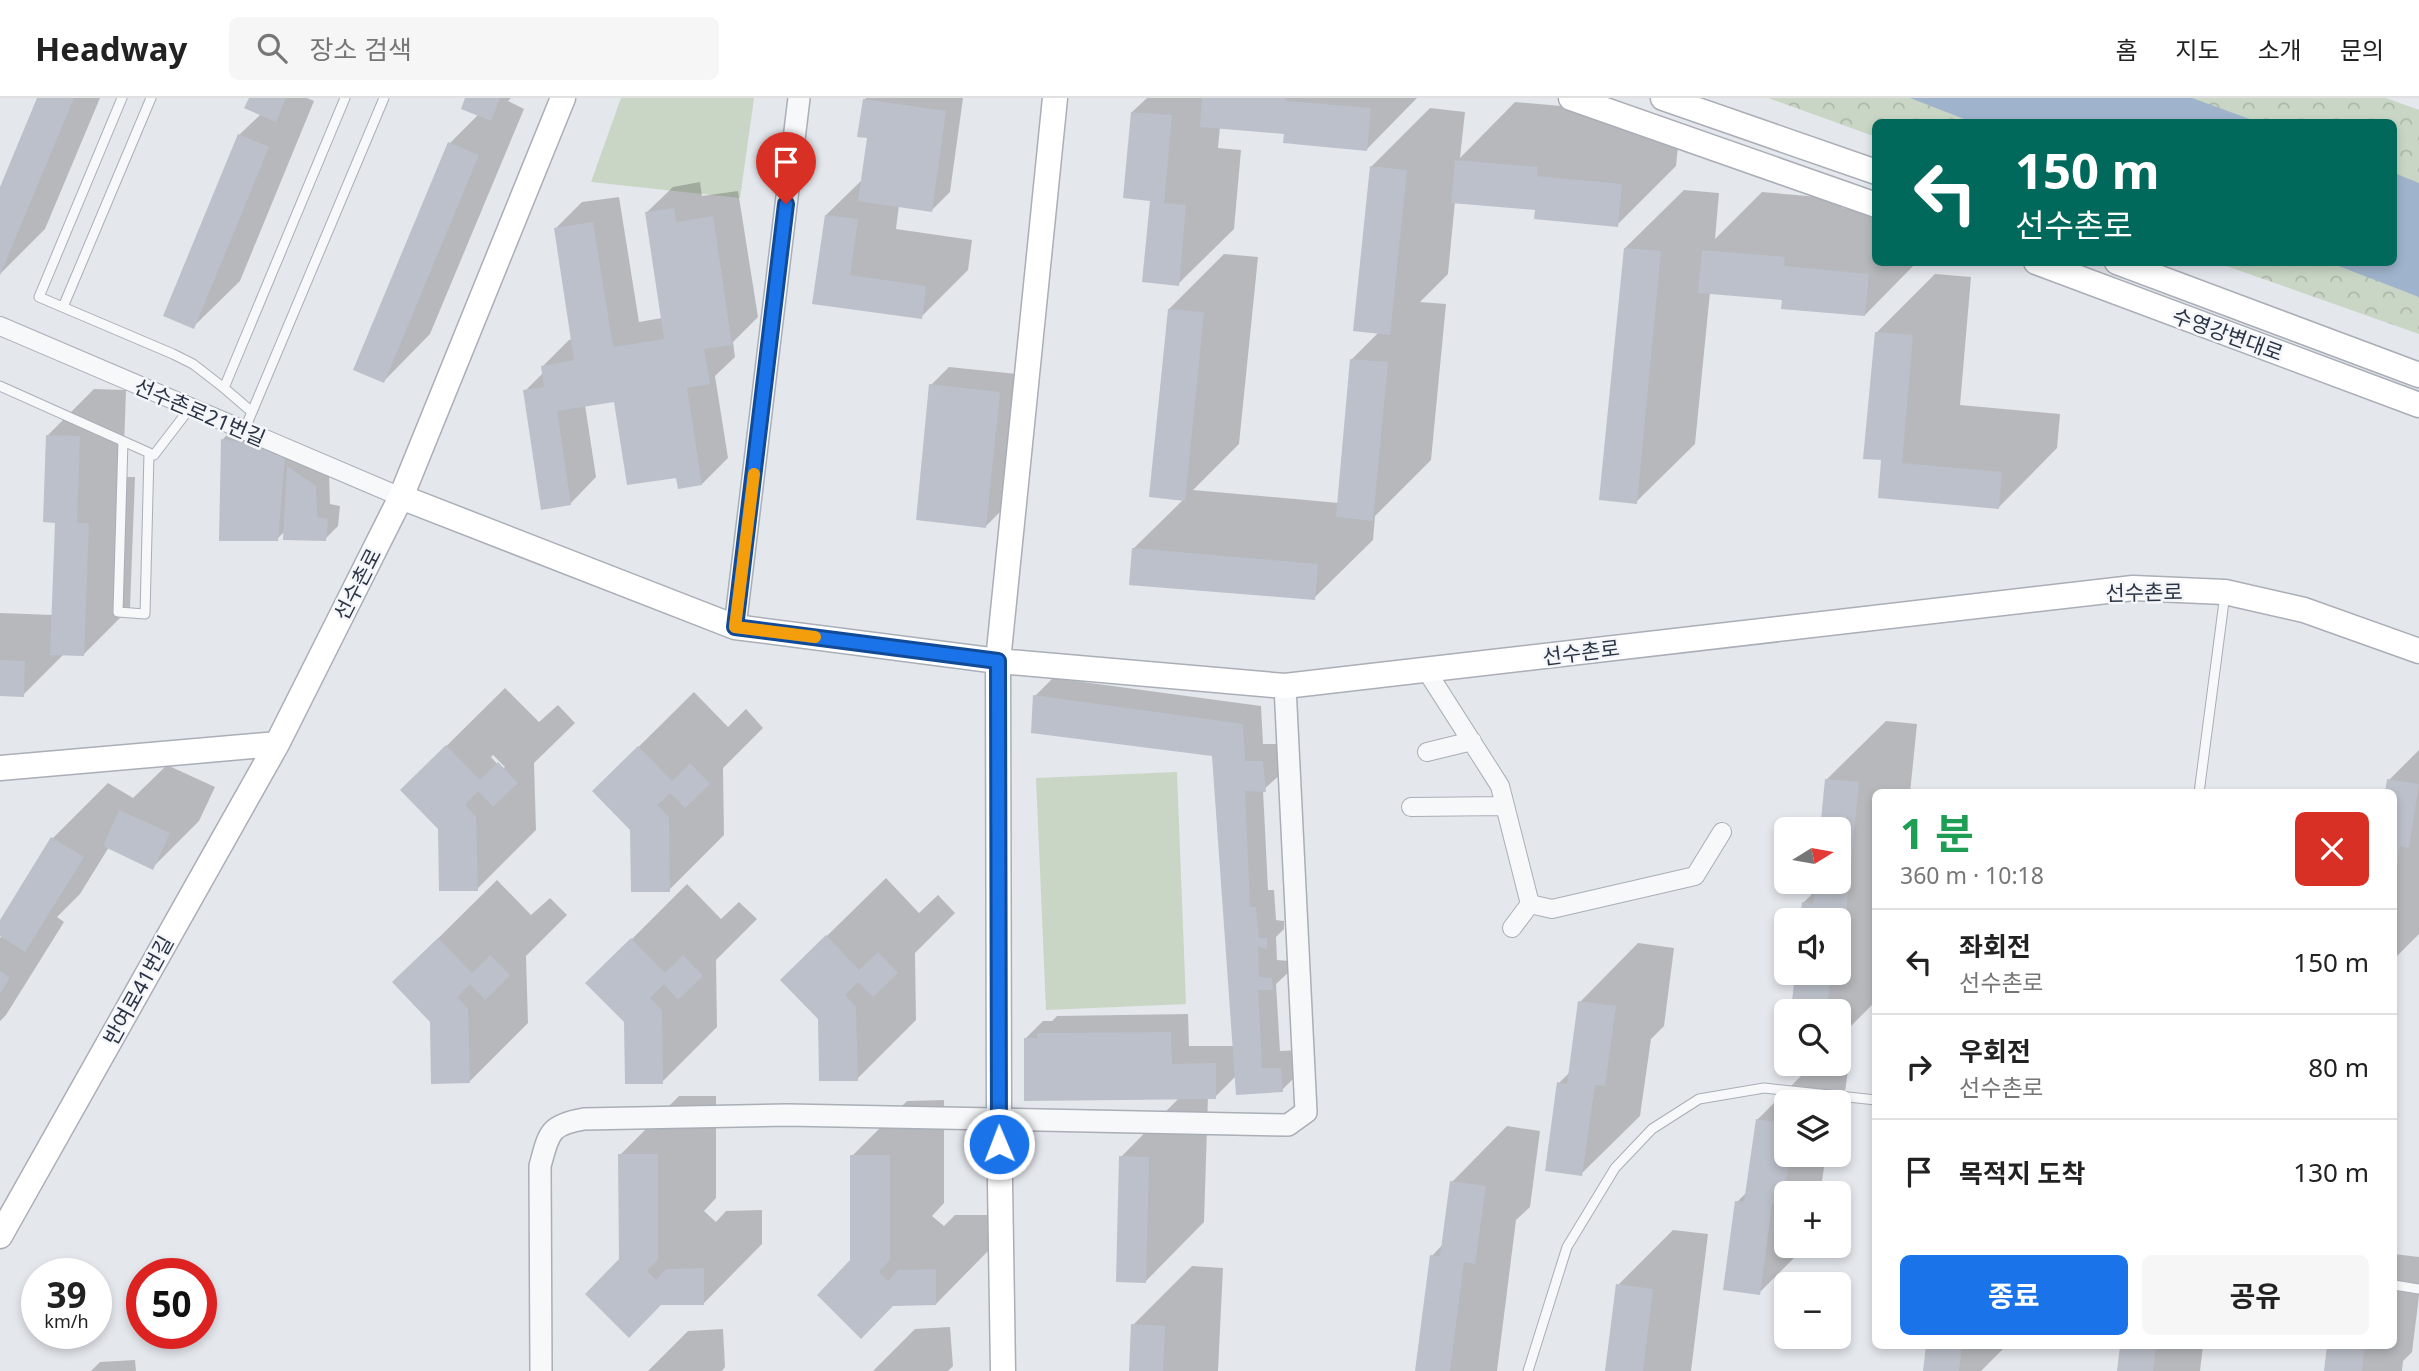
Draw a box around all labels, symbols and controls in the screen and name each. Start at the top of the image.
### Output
search box [229,17,719,80]
text: Headway [35,26,187,71]
icon: search [253,29,291,67]
text: 장소 검색 [309,31,412,67]
text: 홈 [2115,33,2137,66]
text: 지도 [2175,33,2220,66]
text: 소개 [2258,33,2302,66]
text: 문의 [2340,33,2384,66]
pin [756,132,816,204]
text: 150 m [2015,137,2160,203]
icon: arrive [767,143,805,181]
icon: left [1900,147,1991,238]
text: 선수촌로 [2015,203,2133,246]
street label: 수영강변대로 [2169,301,2287,367]
street label: 선수촌로21번길 [130,372,270,452]
street label: 선수촌로 [327,543,387,625]
street label: 선수촌로 [2105,577,2183,607]
street label: 선수촌로 [1541,633,1621,671]
text: 1 분 [1900,804,1974,861]
button: close [2295,812,2369,886]
north arrow [1774,817,1852,894]
map controls [1774,817,1851,1349]
text: 360 m · 10:18 [1900,859,2044,891]
button: sound [1774,908,1851,985]
text: 좌회전 [1959,928,2031,964]
street label: 반여로41번길 [97,930,179,1050]
icon: left [1900,943,1938,981]
text: 150 m [2293,944,2369,980]
text: 선수촌로 [1959,966,2044,998]
button: search [1774,999,1851,1076]
text: 우회전 [1959,1033,2031,1069]
icon: right [1900,1048,1938,1086]
text: 80 m [2308,1049,2369,1085]
text: 선수촌로 [1959,1071,2044,1103]
button: layers [1774,1090,1851,1167]
position arrow [962,1107,1036,1181]
icon: arrive [1900,1153,1938,1191]
text: 130 m [2293,1154,2369,1190]
text: 목적지 도착 [1959,1155,2085,1191]
button: + [1774,1181,1851,1258]
button: 종료 [1900,1255,2128,1335]
button: 공유 [2142,1255,2369,1335]
speed limit sign: 50 [126,1258,217,1349]
text: 39 [46,1271,87,1318]
button: − [1774,1272,1851,1349]
text: km/h [44,1309,89,1333]

